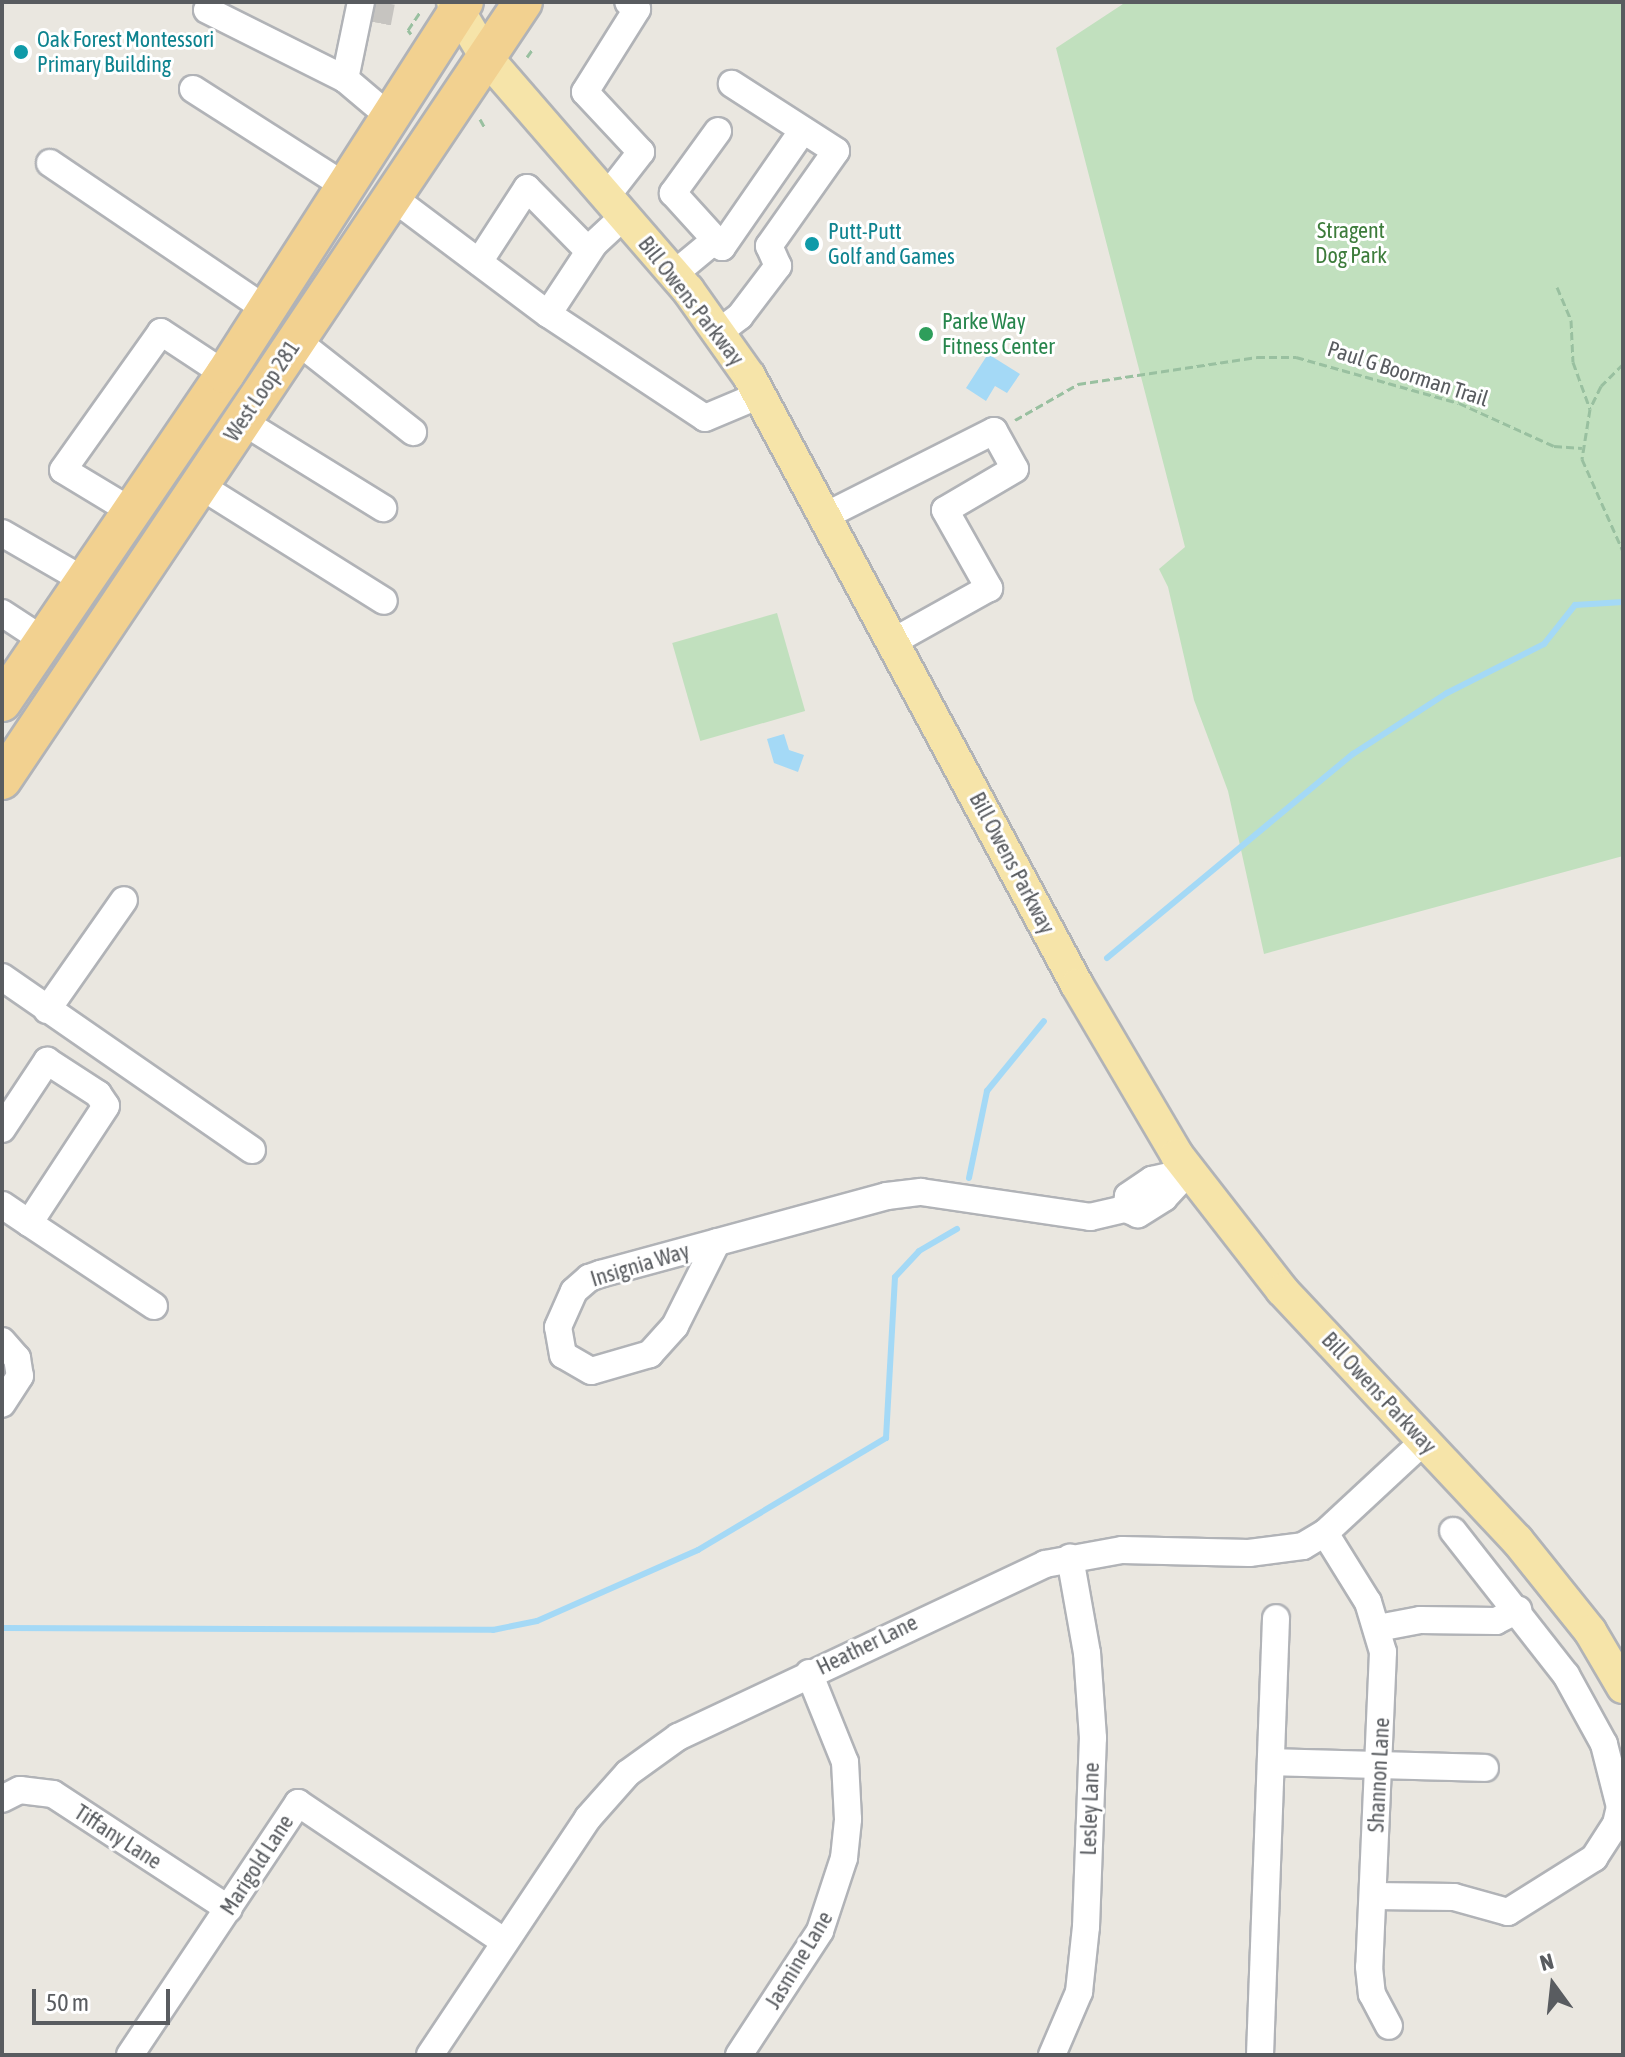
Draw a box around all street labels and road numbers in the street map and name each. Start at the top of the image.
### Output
street label: Bill Owens Parkway [632,231,750,371]
street label: West Loop 281 [219,336,305,446]
street label: Paul G Boorman Trail [1324,336,1492,412]
street label: Bill Owens Parkway [964,788,1060,938]
street label: Insignia Way [587,1237,693,1293]
street label: Bill Owens Parkway [1316,1327,1442,1459]
street label: Heather Lane [812,1609,922,1681]
street label: Shannon Lane [1363,1717,1395,1833]
street label: Lesley Lane [1075,1762,1105,1856]
street label: Tiffany Lane [69,1799,167,1875]
street label: Marigold Lane [215,1810,299,1920]
street label: Jasmine Lane [760,1906,838,2014]

